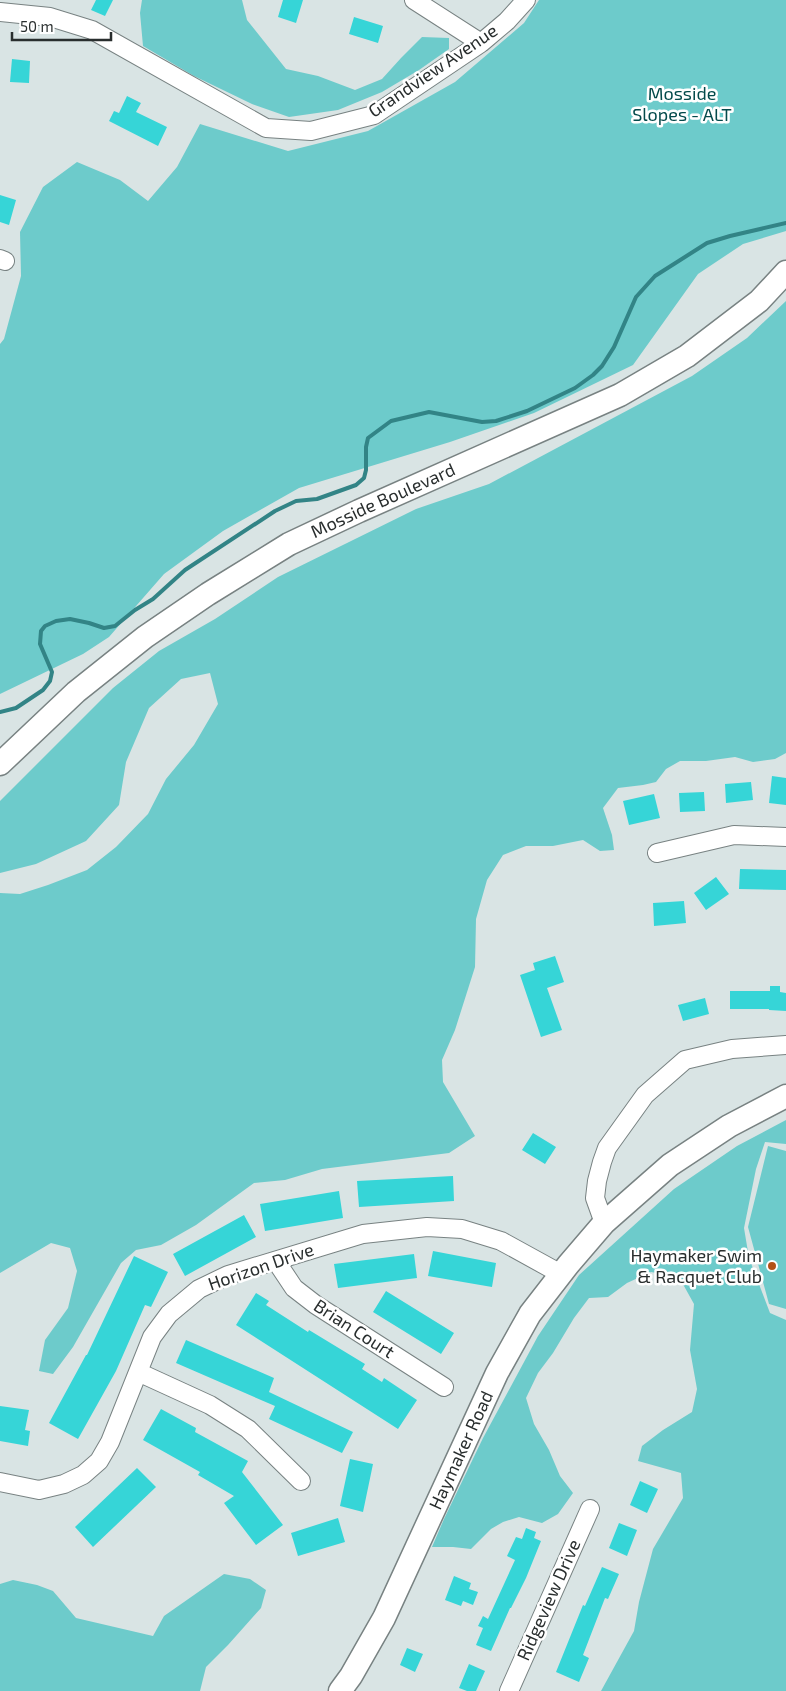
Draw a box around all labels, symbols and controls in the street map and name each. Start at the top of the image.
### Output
scale bar [12,10,111,42]
text: 50 m [20,17,54,35]
street label: Grandview Avenue [364,19,501,122]
park label: Mosside Slopes - ALT [632,82,732,125]
street label: Mosside Boulevard [307,458,458,542]
street label: Horizon Drive [205,1238,317,1294]
place label: Haymaker Swim & Racquet Club [630,1244,762,1287]
marker: Haymaker Swim & Racquet Club [766,1260,778,1272]
street label: Brian Court [310,1294,399,1363]
street label: Haymaker Road [424,1387,497,1513]
street label: Ridgeview Drive [512,1536,585,1664]

